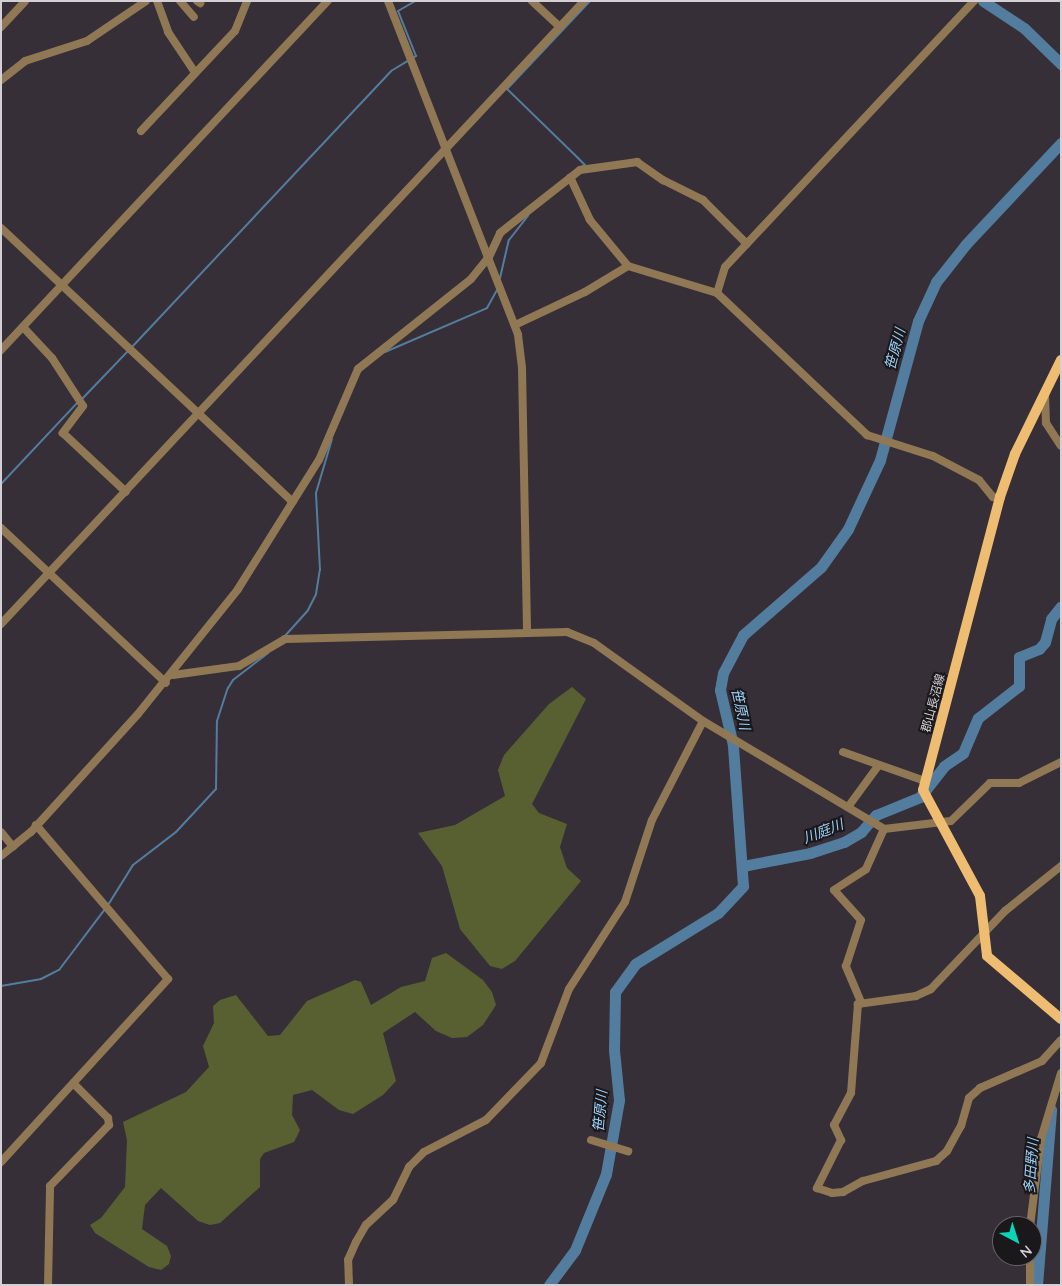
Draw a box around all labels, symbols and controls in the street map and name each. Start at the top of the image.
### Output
water label: 笹原川 [881,327,909,371]
street label: 郡山長沼線 [918,672,948,734]
water label: 笹原川 [728,687,754,731]
water label: 川庭川 [800,816,846,846]
water label: 笹原川 [590,1089,610,1133]
water label: 多田野川 [1021,1137,1041,1195]
north arrow [992,1216,1042,1266]
text: N [1016,1242,1036,1262]

